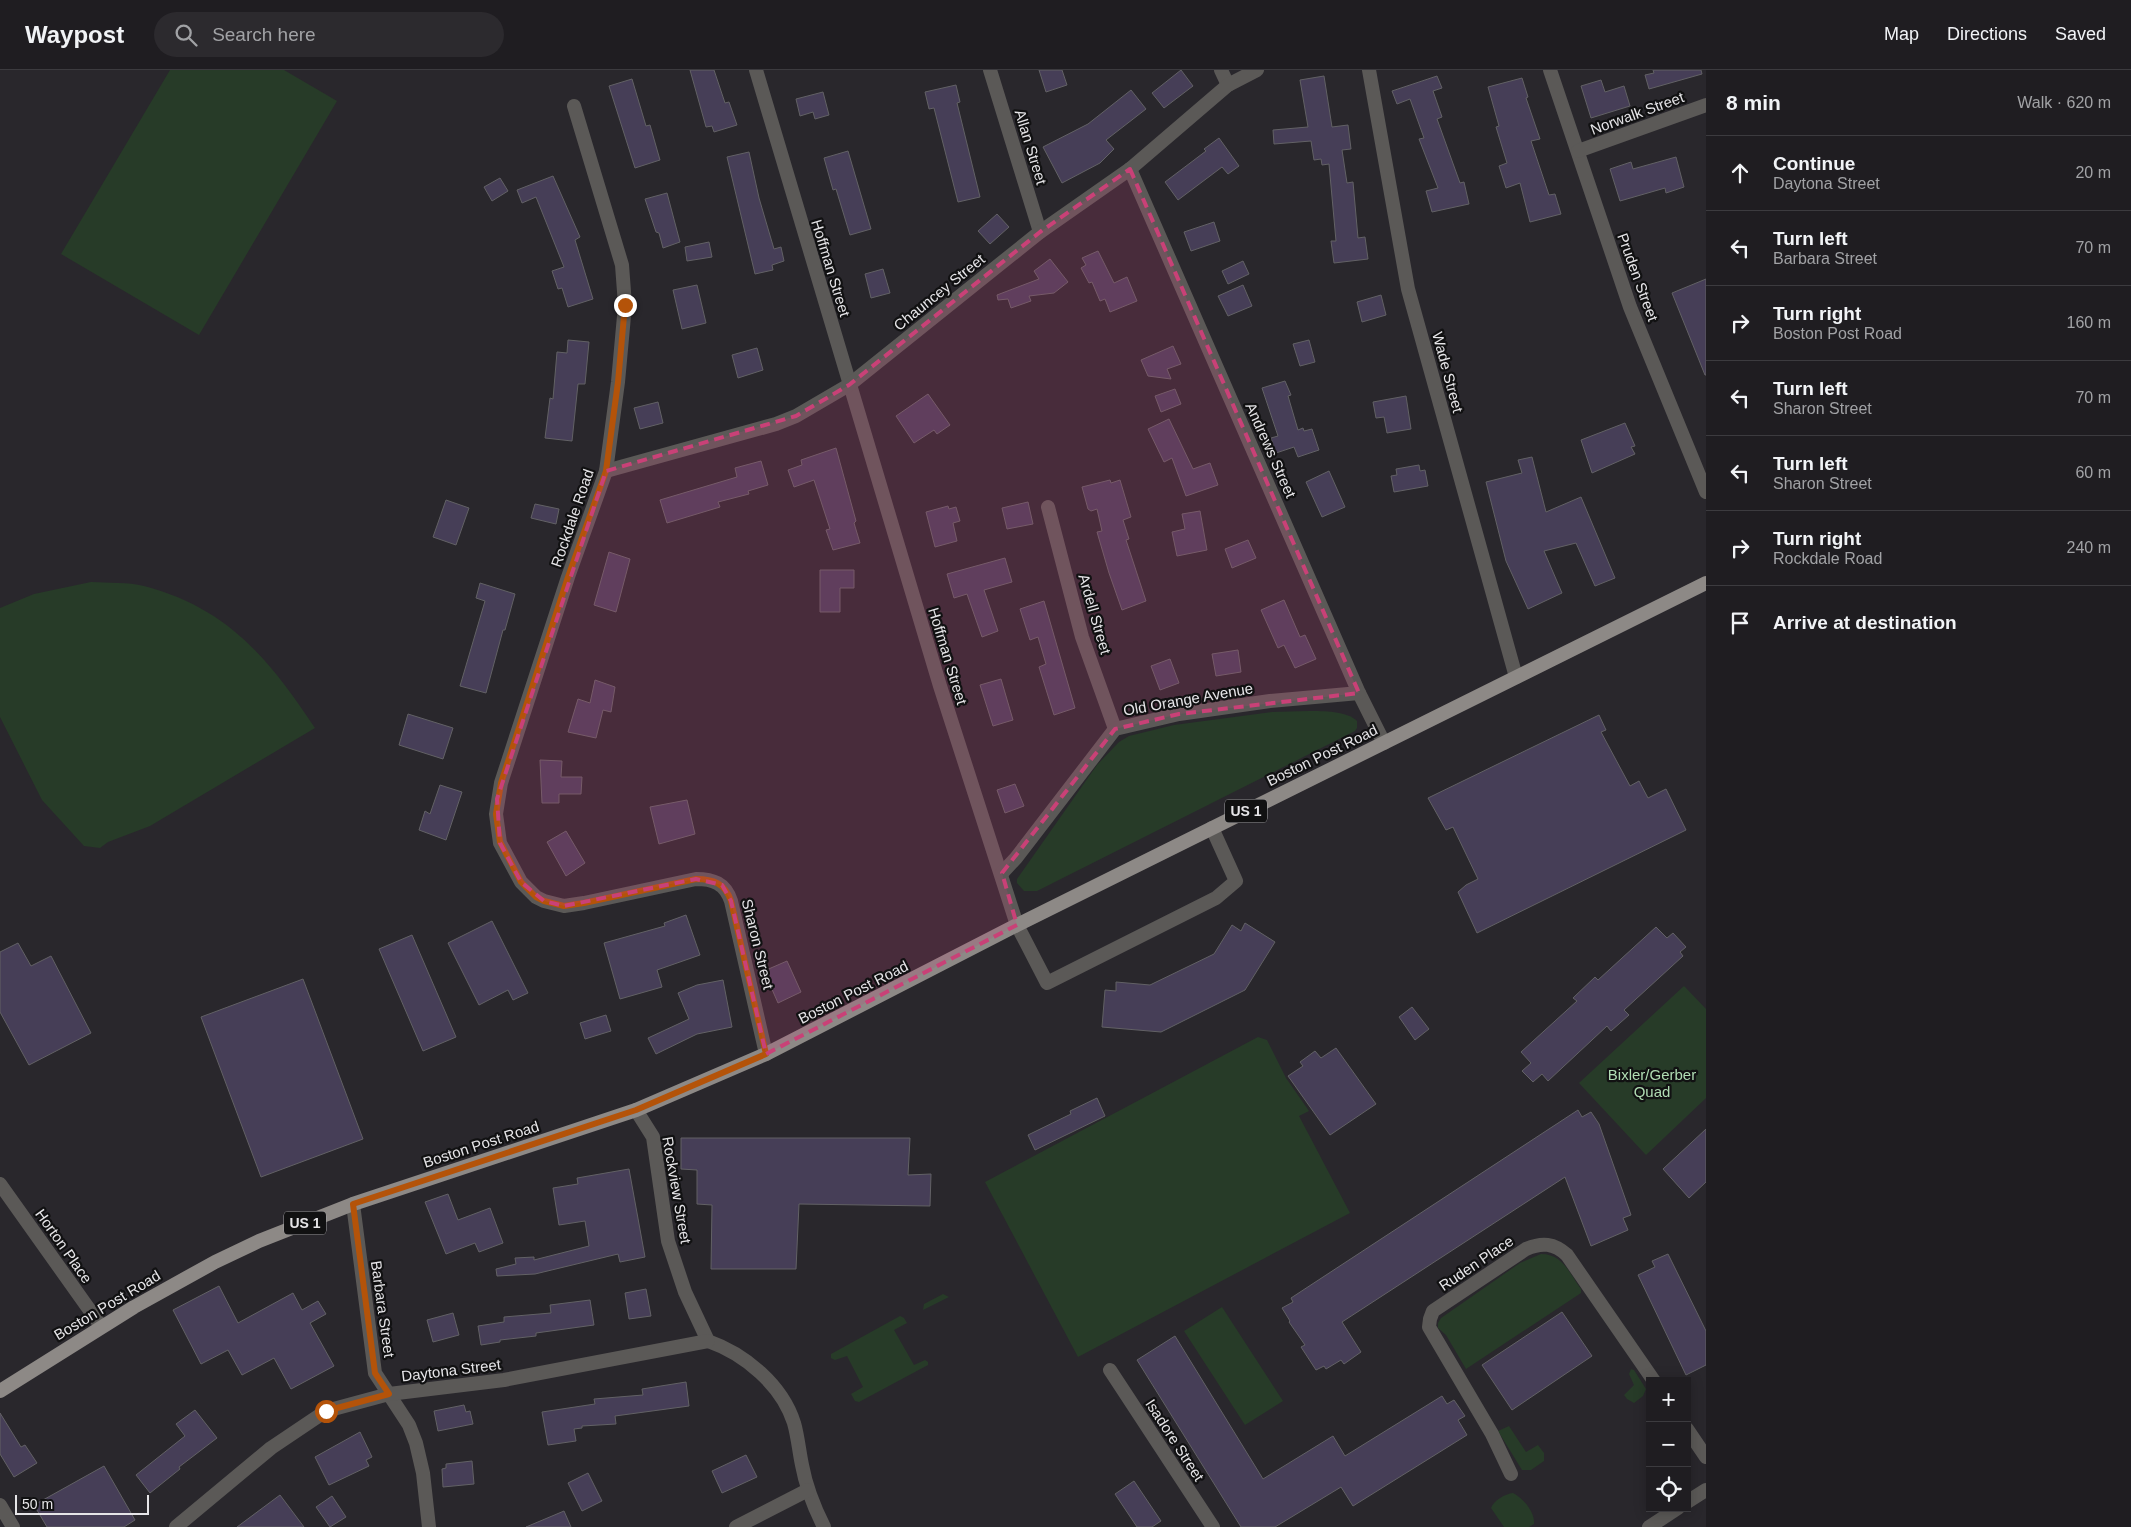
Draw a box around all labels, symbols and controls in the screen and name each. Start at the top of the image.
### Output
search box [154,12,504,57]
text: Waypost [25,21,124,48]
icon: search [172,21,200,49]
text: Search here [212,24,316,45]
text: Map [1884,24,1919,44]
text: Directions [1947,24,2027,44]
text: Saved [2055,24,2106,44]
street label: Norwalk Street [1588,88,1687,138]
text: 8 min [1726,91,1781,114]
text: Walk · 620 m [2017,94,2111,111]
street label: Allan Street [1012,107,1051,187]
text: Continue [1773,153,1855,174]
icon: ahead [1726,159,1754,187]
text: 20 m [2075,164,2111,181]
text: Daytona Street [1773,175,1880,192]
street label: Hoffman Street [808,217,854,319]
text: Turn left [1773,228,1848,249]
street label: Pruden Street [1614,231,1662,324]
icon: left [1726,234,1754,262]
text: 70 m [2075,239,2111,256]
street label: Chauncey Street [890,250,988,334]
text: Barbara Street [1773,250,1877,267]
route end [614,294,637,317]
text: Turn right [1773,303,1861,324]
icon: right [1726,309,1754,337]
text: 160 m [2067,314,2111,331]
text: Boston Post Road [1773,325,1902,342]
street label: Wade Street [1429,330,1467,415]
text: Turn left [1773,378,1848,399]
icon: left [1726,384,1754,412]
text: 70 m [2075,389,2111,406]
street label: Andrews Street [1242,400,1300,501]
text: Sharon Street [1773,400,1872,417]
text: Turn left [1773,453,1848,474]
icon: left [1726,459,1754,487]
text: 60 m [2075,464,2111,481]
street label: Rockdale Road [547,467,597,569]
text: Sharon Street [1773,475,1872,492]
text: Turn right [1773,528,1861,549]
icon: right [1726,534,1754,562]
text: 240 m [2067,539,2111,556]
text: Rockdale Road [1773,550,1882,567]
street label: Ardell Street [1075,572,1115,657]
street label: Hoffman Street [925,605,971,707]
icon: arrive [1726,609,1754,637]
text: Arrive at destination [1773,612,1957,633]
street label: Old Orange Avenue [1122,679,1254,719]
street label: Boston Post Road [1264,721,1380,789]
road number: US 1 [1225,799,1267,822]
street label: Sharon Street [739,897,778,992]
street label: Boston Post Road [795,957,911,1027]
park label: Bixler/Gerber Quad [1608,1066,1696,1100]
street label: Boston Post Road [421,1117,541,1171]
street label: Rockview Street [659,1135,695,1246]
street label: Horton Place [32,1206,96,1286]
road number: US 1 [284,1212,326,1234]
street label: Ruden Place [1436,1232,1516,1294]
street label: Barbara Street [368,1260,398,1359]
street label: Boston Post Road [51,1267,163,1343]
street label: Daytona Street [400,1355,503,1385]
map controls [1646,1377,1691,1512]
button: + [1646,1377,1691,1422]
street label: Isadore Street [1142,1396,1208,1485]
route start [315,1400,338,1423]
button: − [1646,1422,1691,1467]
button: locate [1646,1467,1691,1512]
scale bar [15,1492,149,1515]
text: 50 m [22,1496,53,1512]

